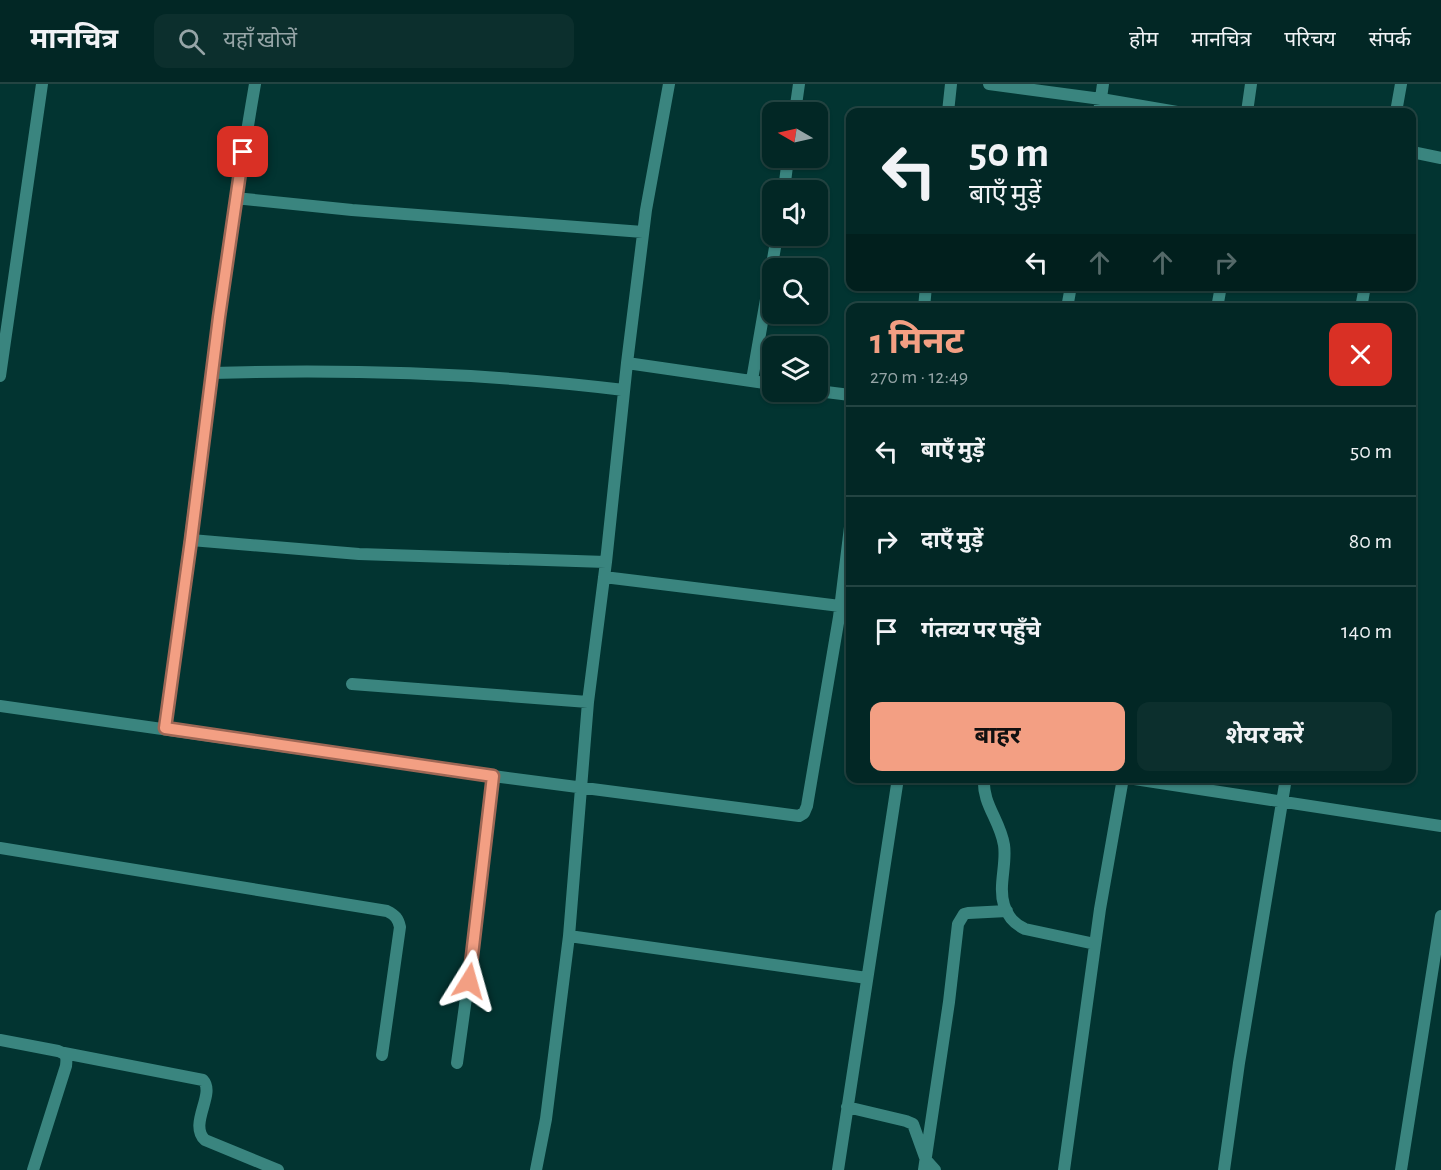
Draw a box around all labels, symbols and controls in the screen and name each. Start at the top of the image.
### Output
search box [154,14,574,68]
icon: search [175,25,208,58]
text: मानचित्र [30,26,118,54]
text: यहाँ खोजें [223,29,297,51]
text: होम [1129,29,1158,50]
text: मानचित्र [1191,29,1251,50]
text: परिचय [1284,29,1336,50]
text: संपर्क [1369,29,1411,50]
north arrow [762,102,828,168]
map controls [762,102,828,402]
pin [217,126,268,177]
icon: left [870,132,948,210]
text: 50 m [969,132,1049,174]
icon: arrive [226,135,259,168]
button: sound [762,180,828,246]
text: बाएँ मुड़ें [969,181,1041,208]
icon: left [1020,246,1053,279]
icon: ahead [1083,246,1116,279]
icon: ahead [1146,246,1179,279]
icon: right [1209,246,1242,279]
button: search [762,258,828,324]
button: close [1329,323,1392,386]
text: 1 मिनट [870,324,964,360]
button: layers [762,336,828,402]
text: 270 m · 12:49 [870,367,968,387]
icon: left [870,435,903,468]
text: बाएँ मुड़ें [921,439,985,461]
text: 50 m [1350,440,1392,462]
icon: right [870,525,903,558]
text: दाएँ मुड़ें [921,529,983,551]
text: 80 m [1349,530,1392,552]
icon: arrive [870,615,903,648]
text: गंतव्य पर पहुँचे [921,619,1041,641]
text: 140 m [1341,620,1392,642]
button: बाहर [870,702,1125,771]
button: शेयर करें [1137,702,1392,771]
position arrow [437,949,501,1013]

